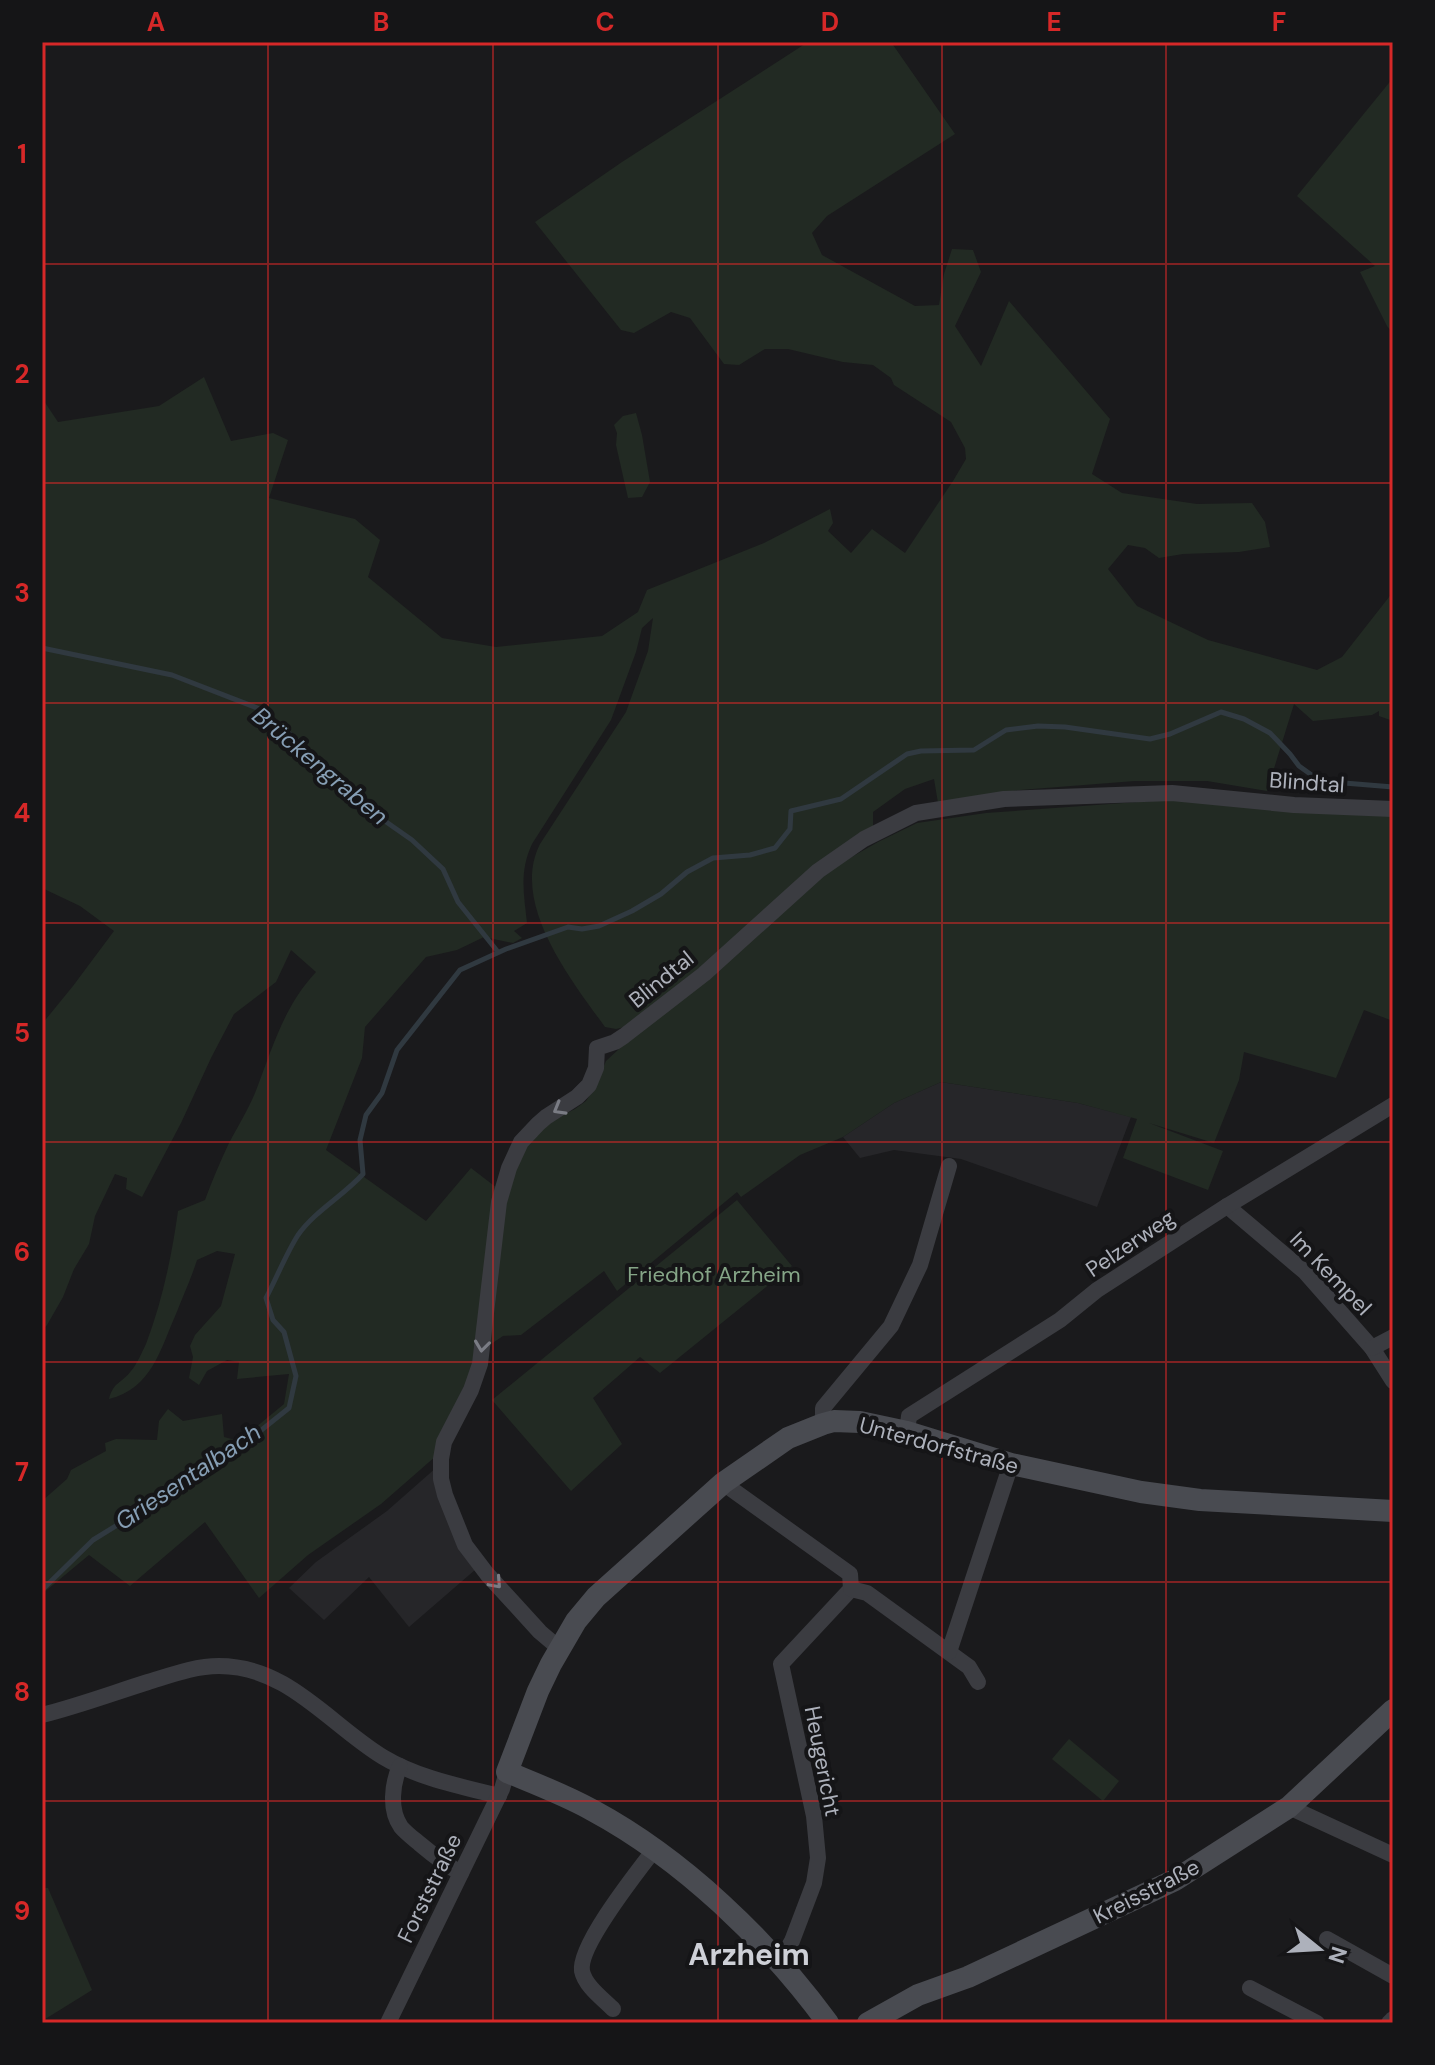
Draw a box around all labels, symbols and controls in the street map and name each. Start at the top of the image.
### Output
text: A [147,5,165,39]
text: B [373,5,389,39]
text: C [595,5,615,39]
text: D [821,5,839,39]
text: E [1046,5,1062,39]
text: F [1272,5,1286,39]
text: 1 [17,137,27,171]
text: 2 [14,357,30,391]
text: 3 [14,576,30,610]
water label: Brückengraben [246,700,395,831]
street label: Blindtal [1268,765,1346,800]
text: 4 [14,796,30,830]
street label: Blindtal [623,944,700,1014]
text: 5 [14,1016,30,1050]
one-way arrow [553,1099,568,1115]
street label: Pelzerweg [1080,1203,1180,1284]
street label: Im Kempel [1283,1225,1378,1322]
text: 6 [14,1235,30,1269]
park label: Friedhof Arzheim [627,1260,801,1289]
one-way arrow [473,1340,490,1353]
street label: Unterdorfstraße [856,1410,1022,1481]
water label: Griesentalbach [109,1416,267,1537]
text: 7 [15,1455,29,1489]
one-way arrow [486,1574,500,1589]
text: 8 [14,1675,30,1709]
street label: Heugericht [798,1704,847,1819]
street label: Forststraße [391,1829,468,1947]
street label: Kreisstraße [1088,1852,1204,1931]
text: 9 [14,1894,30,1928]
north arrow [1279,1909,1359,1989]
district label: Arzheim [688,1935,810,1974]
text: N [1321,1943,1354,1967]

